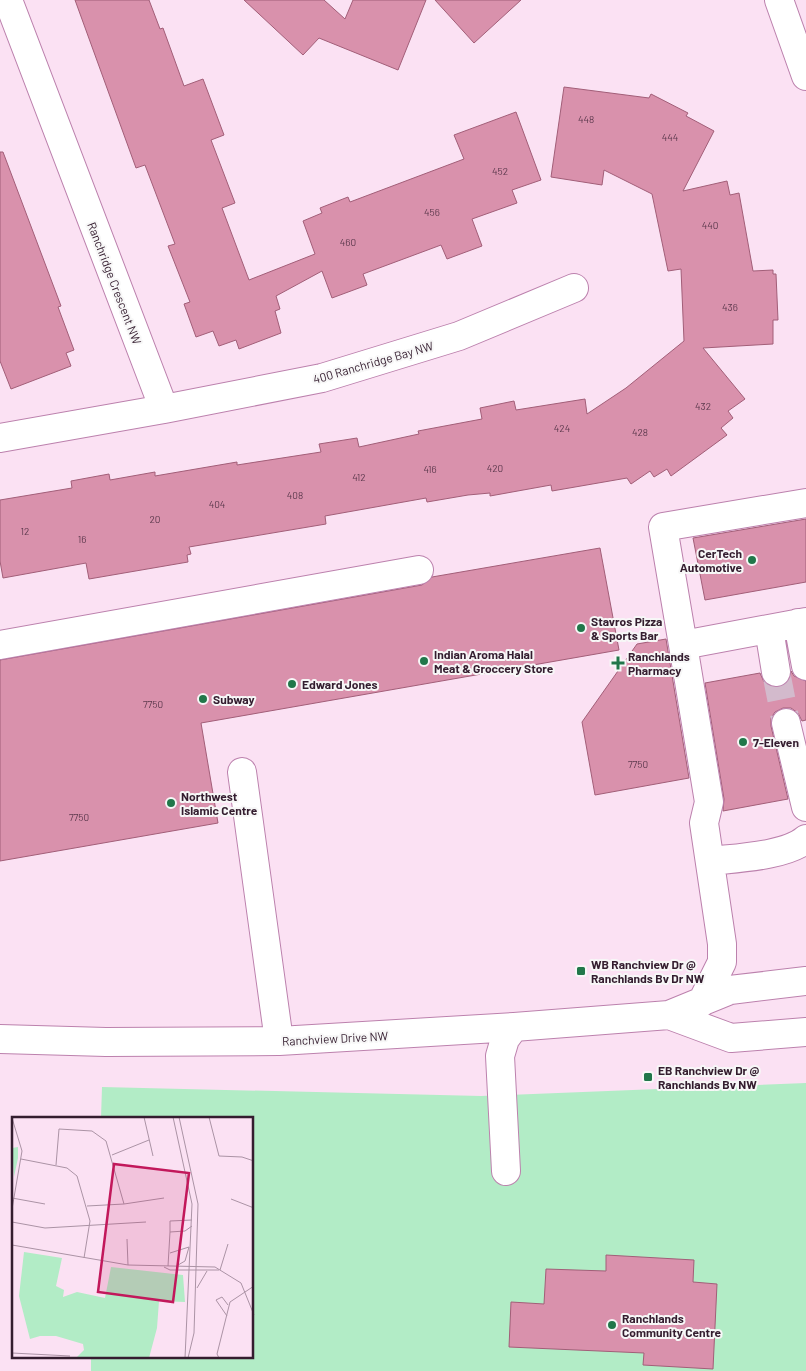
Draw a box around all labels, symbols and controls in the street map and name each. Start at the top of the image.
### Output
house number: 448 [578,113,594,125]
house number: 444 [662,131,678,143]
house number: 452 [492,165,508,177]
house number: 456 [424,206,440,218]
house number: 440 [702,219,718,231]
street label: Ranchridge Crescent NW [85,220,145,347]
house number: 460 [340,236,356,248]
house number: 436 [722,301,738,313]
street label: 400 Ranchridge Bay NW [311,338,435,386]
house number: 432 [695,400,711,412]
house number: 424 [554,422,570,434]
house number: 428 [632,426,648,438]
house number: 420 [487,462,503,474]
house number: 416 [423,463,437,475]
house number: 412 [352,471,366,483]
house number: 408 [287,489,303,501]
house number: 404 [209,498,225,510]
house number: 20 [149,513,161,525]
house number: 12 [21,525,29,537]
house number: 16 [78,533,86,545]
place label: CerTech Automotive [680,546,742,574]
marker: CerTech Automotive [746,554,758,566]
place label: Stavros Pizza & Sports Bar [591,614,662,642]
marker: Stavros Pizza & Sports Bar [575,622,587,634]
place label: Indian Aroma Halal Meat & Groccery Store [434,647,554,675]
place label: Ranchlands Pharmacy [628,649,690,677]
marker: Indian Aroma Halal Meat & Groccery Store [418,655,430,667]
marker: Ranchlands Pharmacy [612,657,624,669]
place label: Edward Jones [302,677,378,691]
marker: Edward Jones [286,678,298,690]
place label: Subway [213,692,255,706]
marker: Subway [197,693,209,705]
house number: 7750 [143,698,163,710]
place label: 7-Eleven [753,735,799,749]
marker: 7-Eleven [737,736,749,748]
house number: 7750 [628,758,648,770]
place label: Northwest Islamic Centre [181,789,258,817]
marker: Northwest Islamic Centre [165,797,177,809]
house number: 7750 [69,811,89,823]
place label: WB Ranchview Dr @ Ranchlands Bv Dr NW [591,957,705,985]
marker: WB Ranchview Dr @ Ranchlands Bv Dr NW [575,965,587,977]
street label: Ranchview Drive NW [282,1028,389,1048]
place label: EB Ranchview Dr @ Ranchlands Bv NW [658,1063,760,1091]
marker: EB Ranchview Dr @ Ranchlands Bv NW [642,1071,654,1083]
inset map [12,1117,254,1358]
place label: Ranchlands Community Centre [622,1311,722,1339]
marker: Ranchlands Community Centre [606,1319,618,1331]

